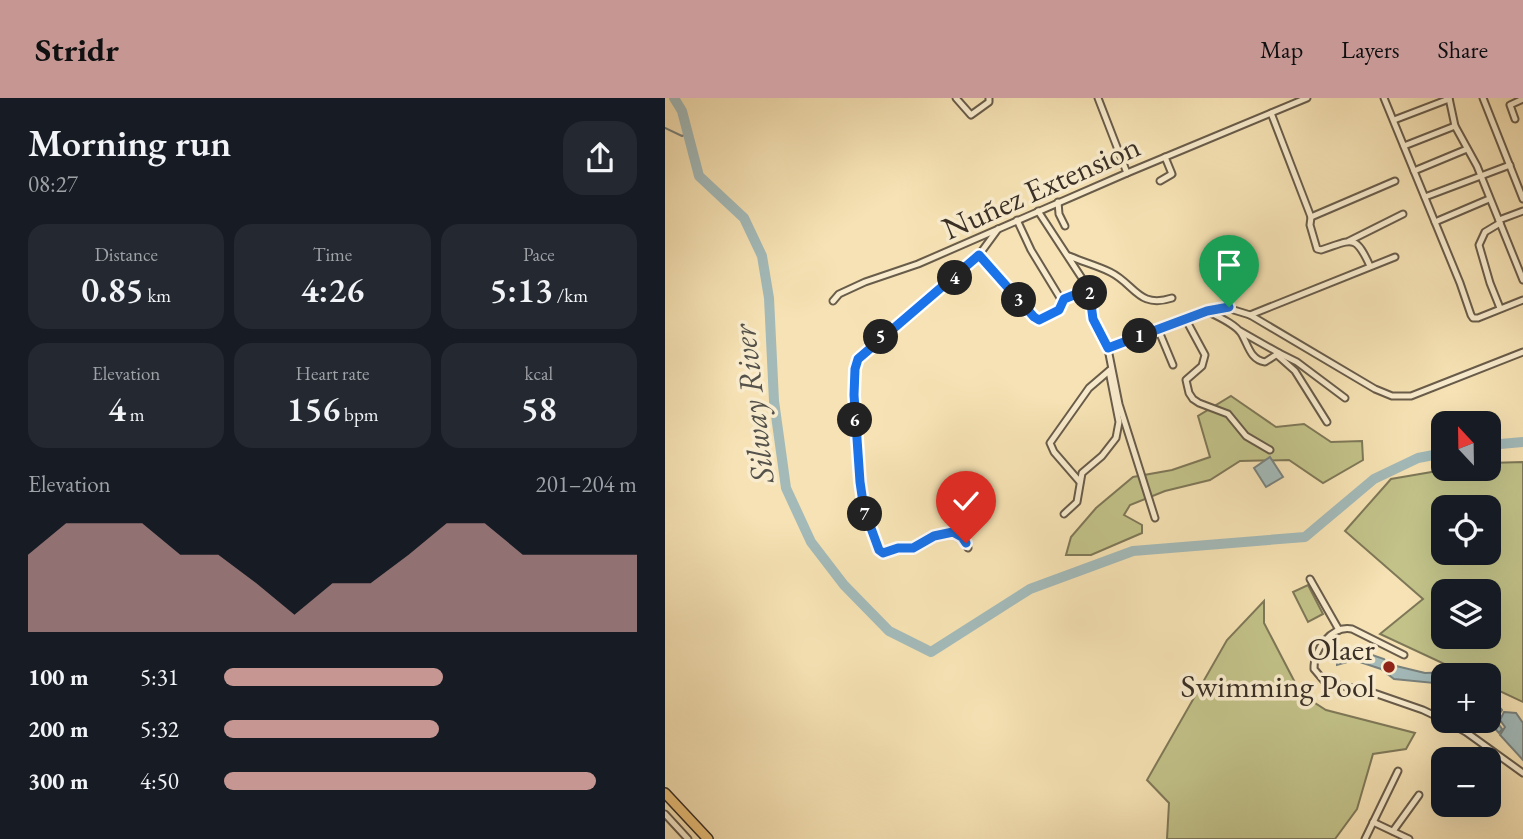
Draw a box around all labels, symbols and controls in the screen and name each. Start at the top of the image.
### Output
text: Stridr [35,28,119,71]
text: Map [1260,34,1303,65]
text: Layers [1341,34,1400,65]
text: Share [1438,34,1488,65]
text: Morning run [28,118,231,167]
button: share [563,121,637,195]
street label: Nuñez Extension [936,125,1147,249]
text: 08:27 [28,169,78,199]
pin [1199,235,1259,307]
text: Distance [94,242,158,267]
text: Time [313,242,352,267]
text: Pace [523,242,555,267]
icon: arrive [1210,246,1248,284]
pin: 4 [937,260,973,296]
text: 4 [949,265,960,290]
text: 0.85 [81,267,144,312]
text: 4:26 [301,267,364,312]
text: 5:13 [490,267,553,312]
pin: 2 [1073,276,1107,310]
text: 2 [1084,280,1095,305]
pin: 3 [1001,282,1037,318]
text: km [144,283,171,308]
text: /km [553,283,588,308]
text: 3 [1013,287,1024,312]
pin: 1 [1123,318,1157,354]
pin: 5 [863,320,899,354]
water label: Silway River [721,321,784,487]
text: 1 [1134,323,1145,348]
text: 5 [875,324,886,349]
text: Elevation [92,361,160,386]
text: Heart rate [296,361,369,386]
text: kcal [525,361,553,386]
text: 4 [108,386,126,431]
text: 156 [286,386,340,431]
text: 58 [521,386,557,431]
text: m [126,402,144,427]
text: bpm [340,402,379,427]
pin: 6 [837,402,873,438]
text: 6 [849,407,860,432]
north arrow [1431,411,1501,481]
map controls [1431,411,1501,817]
text: Elevation [28,469,111,499]
text: 201–204 m [536,469,637,499]
pin [936,471,996,543]
icon: check [947,482,985,520]
button: locate [1431,495,1501,565]
pin: 7 [847,496,883,532]
text: 7 [859,501,870,526]
button: layers [1431,579,1501,649]
place label: Olaer Swimming Pool [1181,628,1375,707]
marker: Olaer Swimming Pool [1381,659,1397,675]
text: 100 m [28,662,89,692]
text: 5:31 [140,662,179,692]
button: + [1431,663,1501,733]
text: 200 m [28,714,89,744]
text: 5:32 [140,714,179,744]
button: − [1431,747,1501,817]
text: 300 m [28,766,89,796]
text: 4:50 [140,766,179,796]

